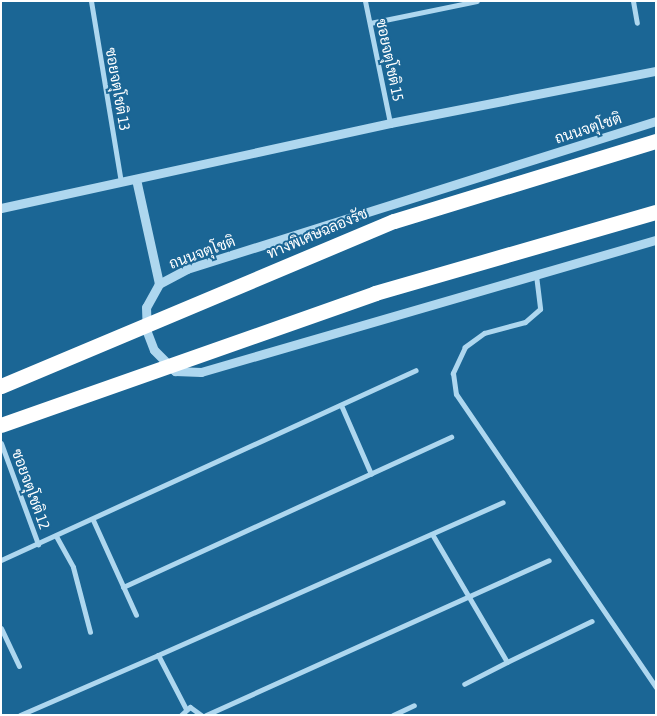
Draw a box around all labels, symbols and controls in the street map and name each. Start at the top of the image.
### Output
street label: ซอยจตุโชติ 15 [372,17,408,103]
street label: ซอยจตุโชติ 13 [102,46,134,132]
street label: ถนนจตุโชติ [552,109,624,147]
street label: ทางพิเศษฉลองรัช [264,204,370,262]
street label: ถนนจตุโชติ [166,232,238,272]
street label: ซอยจตุโชติ 12 [8,446,54,532]

